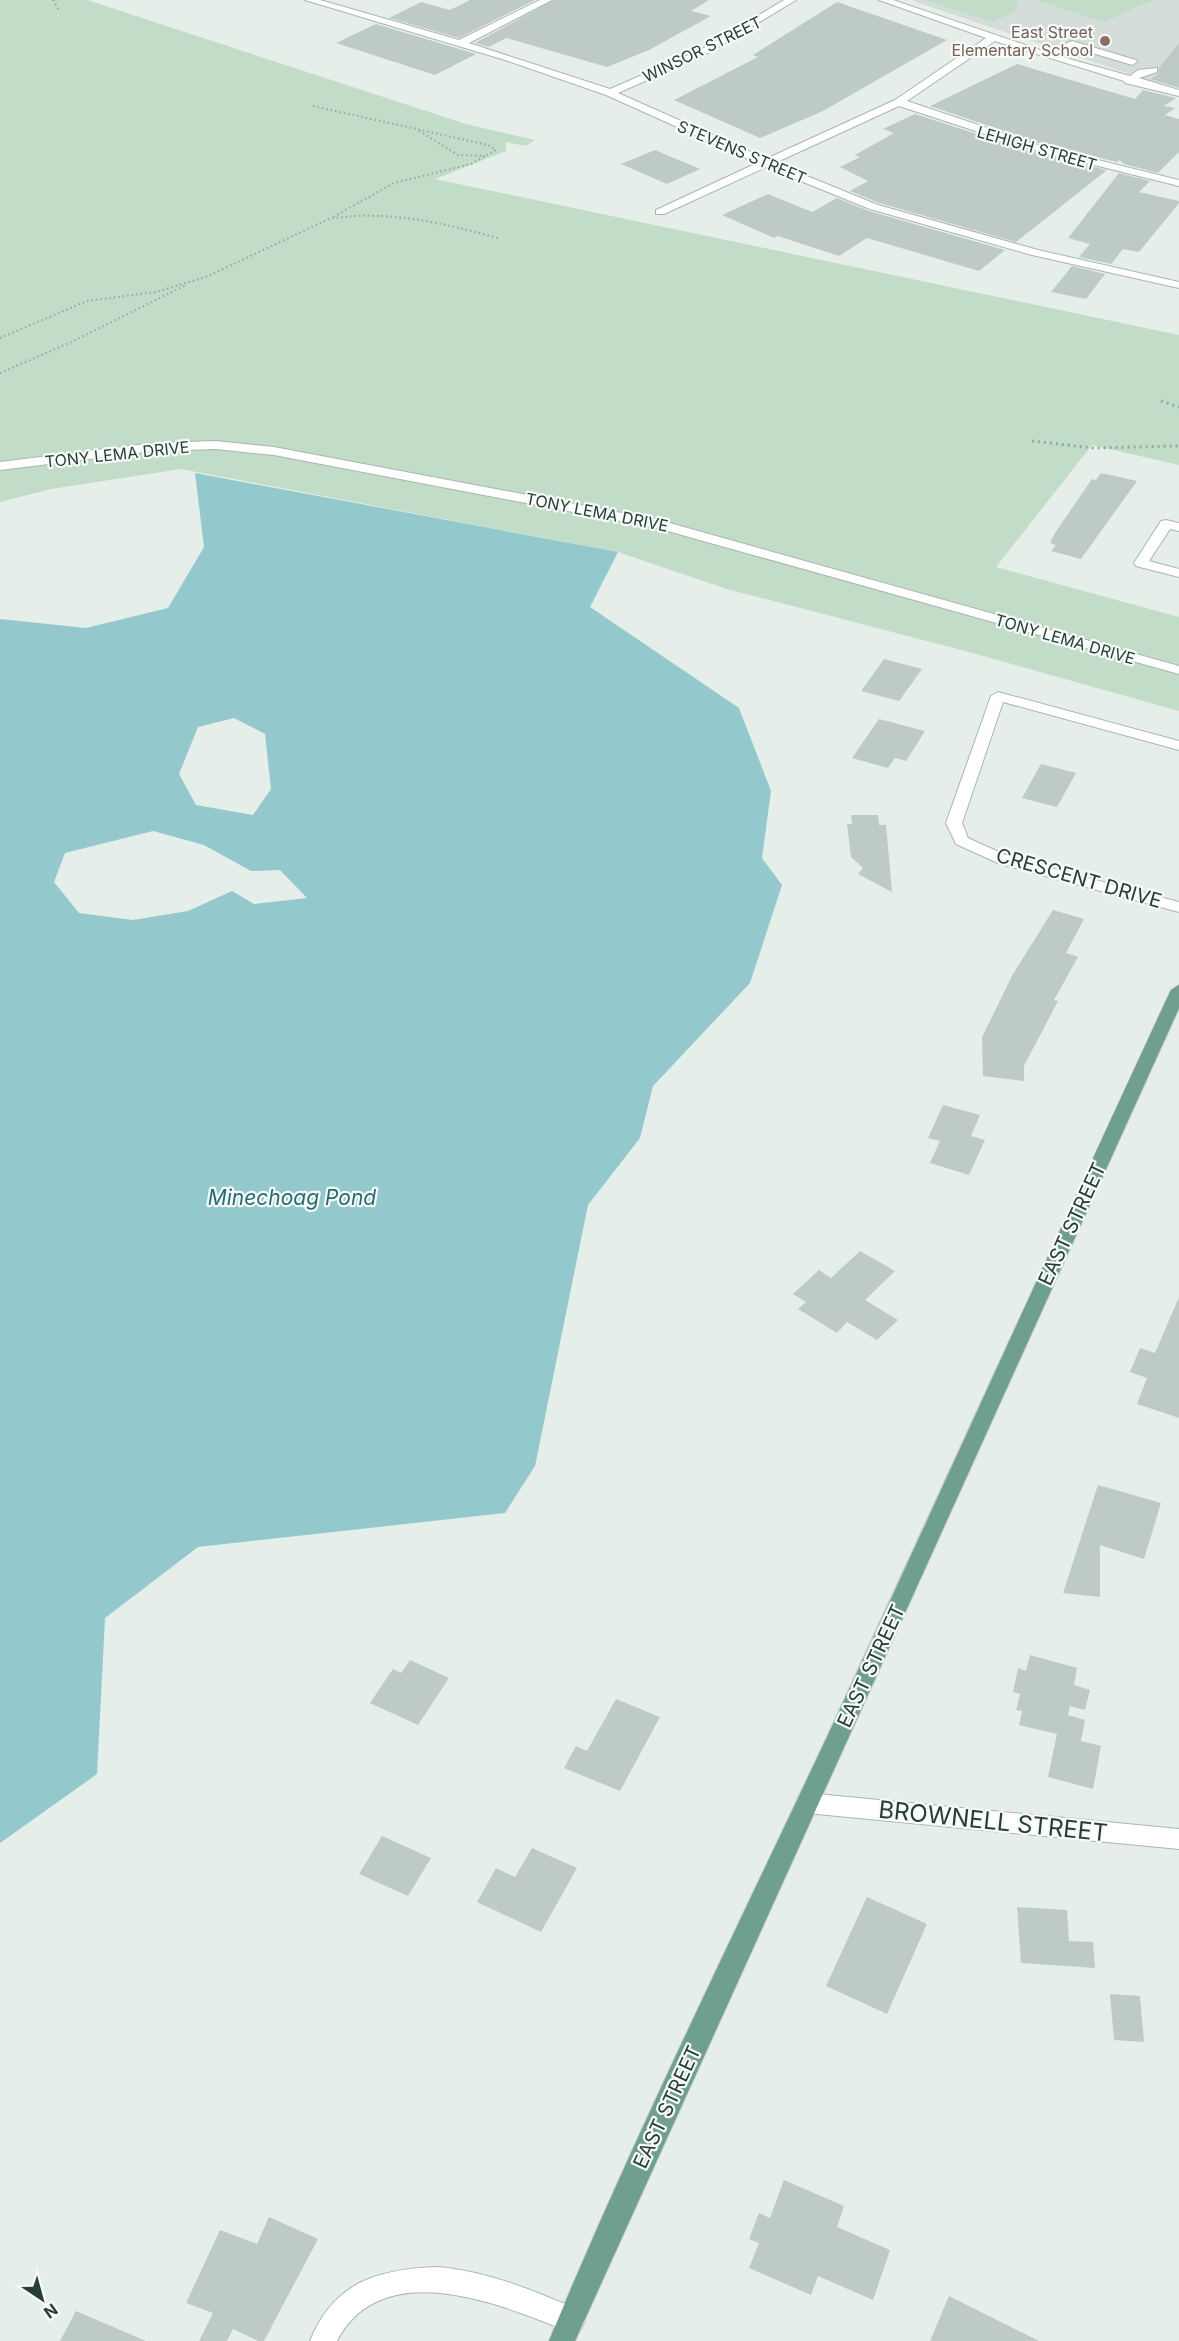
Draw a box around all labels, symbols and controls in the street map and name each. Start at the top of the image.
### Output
street label: WINSOR STREET [639,12,765,86]
place label: East Street Elementary School [951,22,1093,60]
marker: East Street Elementary School [1098,34,1112,48]
street label: STEVENS STREET [675,116,809,188]
street label: LEHIGH STREET [975,121,1099,175]
street label: TONY LEMA DRIVE [44,436,190,472]
street label: TONY LEMA DRIVE [524,488,670,536]
street label: TONY LEMA DRIVE [993,609,1137,669]
street label: CRESCENT DRIVE [993,843,1165,913]
street label: EAST STREET [1033,1159,1111,1289]
water label: Minechoag Pond [208,1185,376,1210]
street label: EAST STREET [832,1601,910,1731]
street label: BROWNELL STREET [877,1795,1109,1847]
street label: EAST STREET [628,2042,706,2172]
north arrow [12,2269,72,2329]
text: N [40,2299,62,2323]

